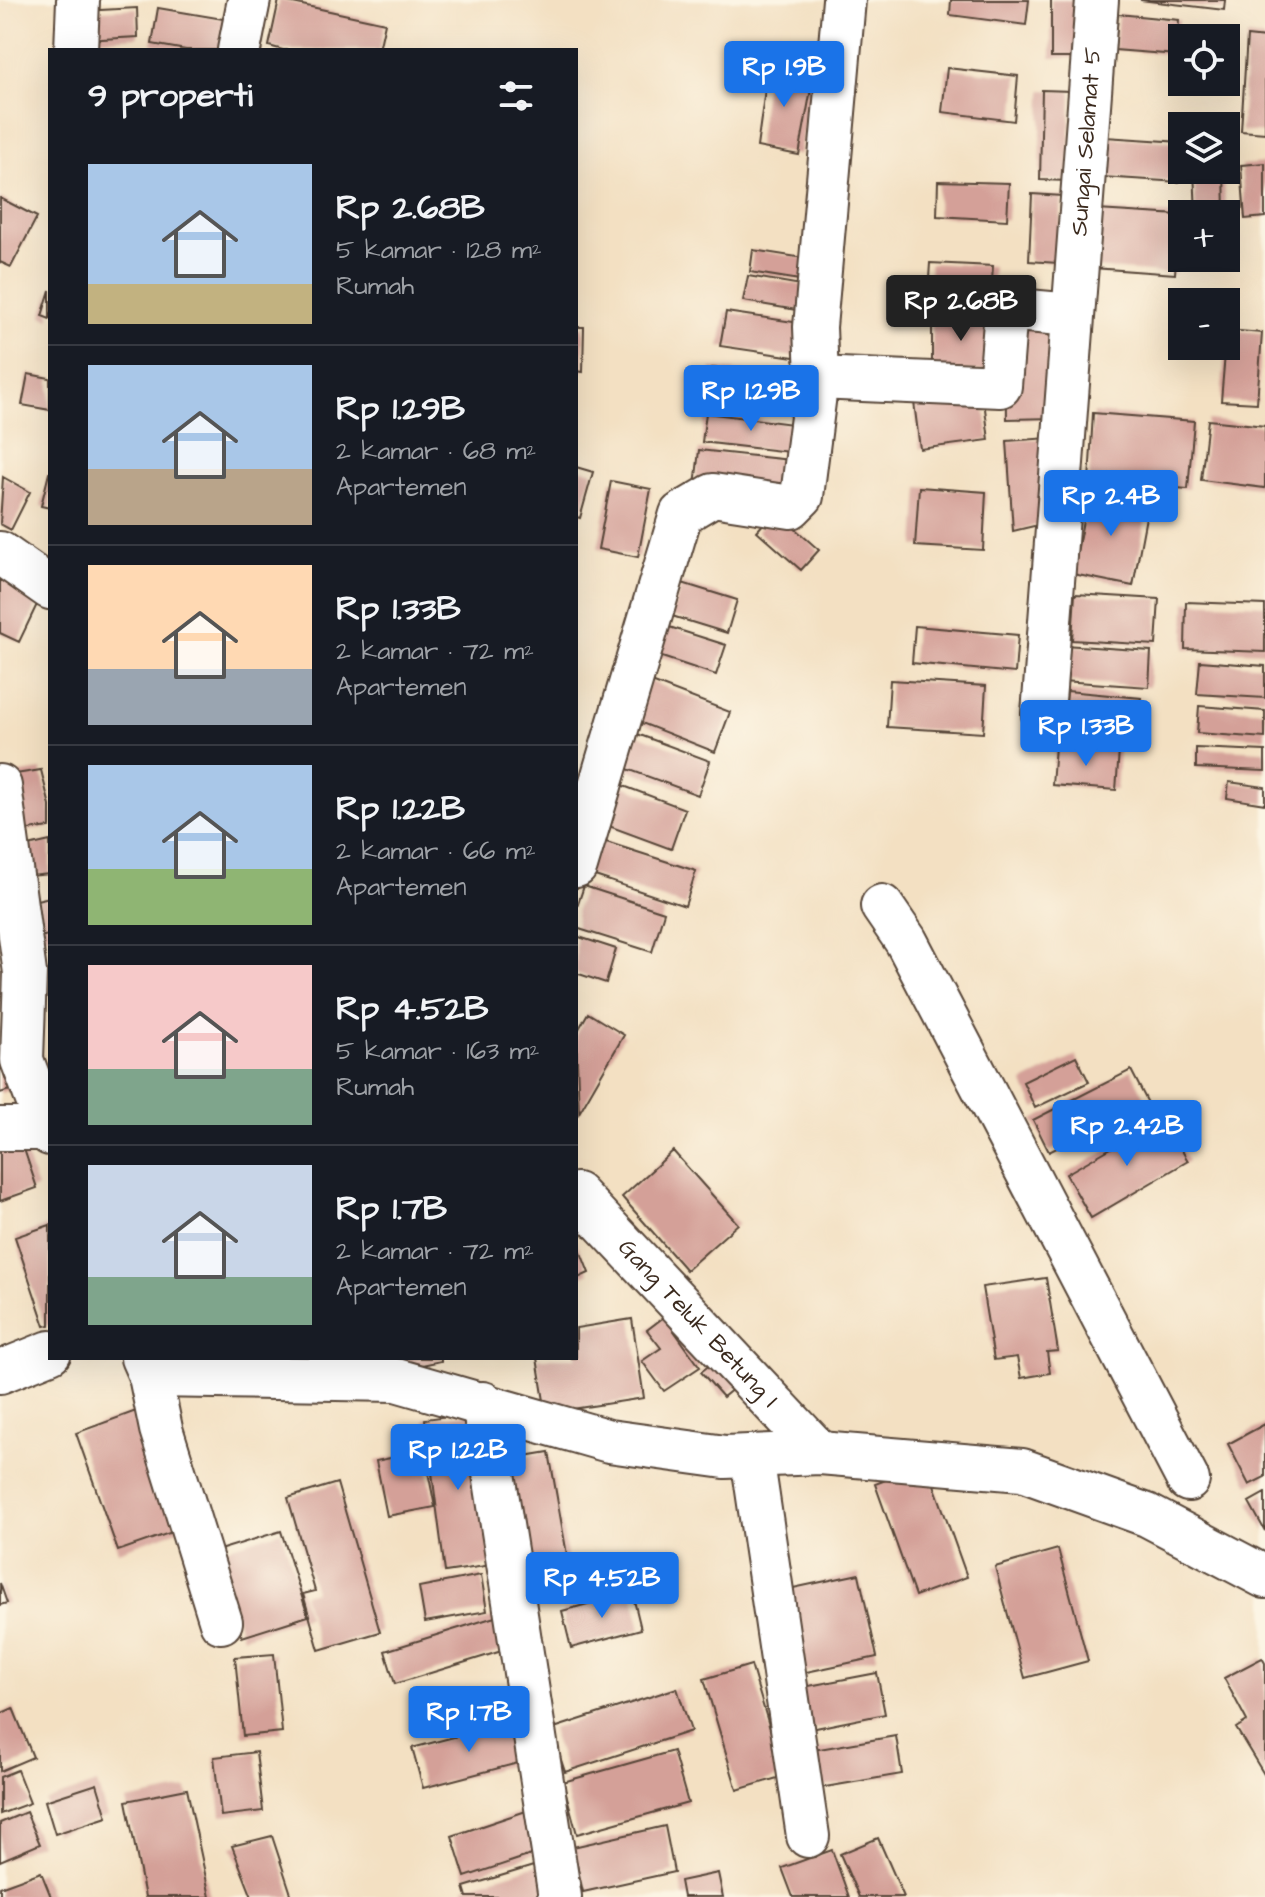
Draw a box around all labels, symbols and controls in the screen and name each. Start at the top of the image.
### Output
map controls [1168,24,1240,360]
button: locate [1168,24,1240,96]
pin: Rp 1.9B [710,41,858,109]
street label: Sungai Selamat 5 [1062,46,1110,237]
text: Rp 1.9B [742,49,826,85]
text: 9 properti [88,72,253,120]
icon: filters [494,74,538,118]
button: layers [1168,112,1240,184]
text: Rp 2.68B [336,184,485,232]
icon: home [152,196,248,292]
button: + [1168,200,1240,272]
text: 5 kamar · 128 m² [336,232,542,268]
text: Rumah [336,268,414,304]
pin: Rp 2.68B [878,275,1044,343]
text: Rp 2.68B [904,283,1018,319]
button: − [1168,288,1240,360]
pin: Rp 1.29B [668,365,834,433]
text: Rp 1.29B [702,373,800,409]
text: Rp 1.29B [336,385,465,433]
icon: home [152,397,248,493]
text: 2 kamar · 68 m² [336,433,536,469]
text: Apartemen [336,469,467,505]
pin: Rp 2.4B [1037,470,1185,538]
text: Rp 2.4B [1062,478,1160,514]
text: Rp 1.33B [336,585,461,633]
icon: home [152,597,248,693]
text: 2 kamar · 72 m² [336,633,534,669]
text: Apartemen [336,669,467,705]
pin: Rp 1.33B [1003,700,1169,768]
text: Rp 1.33B [1038,708,1134,744]
text: Rp 1.22B [336,785,465,833]
icon: home [152,797,248,893]
text: 2 kamar · 66 m² [336,833,536,869]
text: Apartemen [336,869,467,905]
text: Rp 4.52B [336,985,488,1033]
icon: home [152,997,248,1093]
text: 5 kamar · 163 m² [336,1033,540,1069]
text: Rumah [336,1069,414,1105]
pin: Rp 2.42B [1044,1100,1210,1168]
text: Rp 2.42B [1070,1108,1184,1144]
text: Rp 1.7B [336,1185,447,1233]
icon: home [152,1197,248,1293]
street label: Gang Teluk Betung I [610,1232,786,1416]
text: 2 kamar · 72 m² [336,1233,534,1269]
text: Apartemen [336,1269,467,1305]
pin: Rp 1.22B [375,1424,541,1492]
text: Rp 1.22B [409,1432,507,1468]
pin: Rp 4.52B [519,1552,685,1620]
text: Rp 4.52B [544,1560,660,1596]
pin: Rp 1.7B [395,1686,543,1754]
text: Rp 1.7B [427,1694,511,1730]

